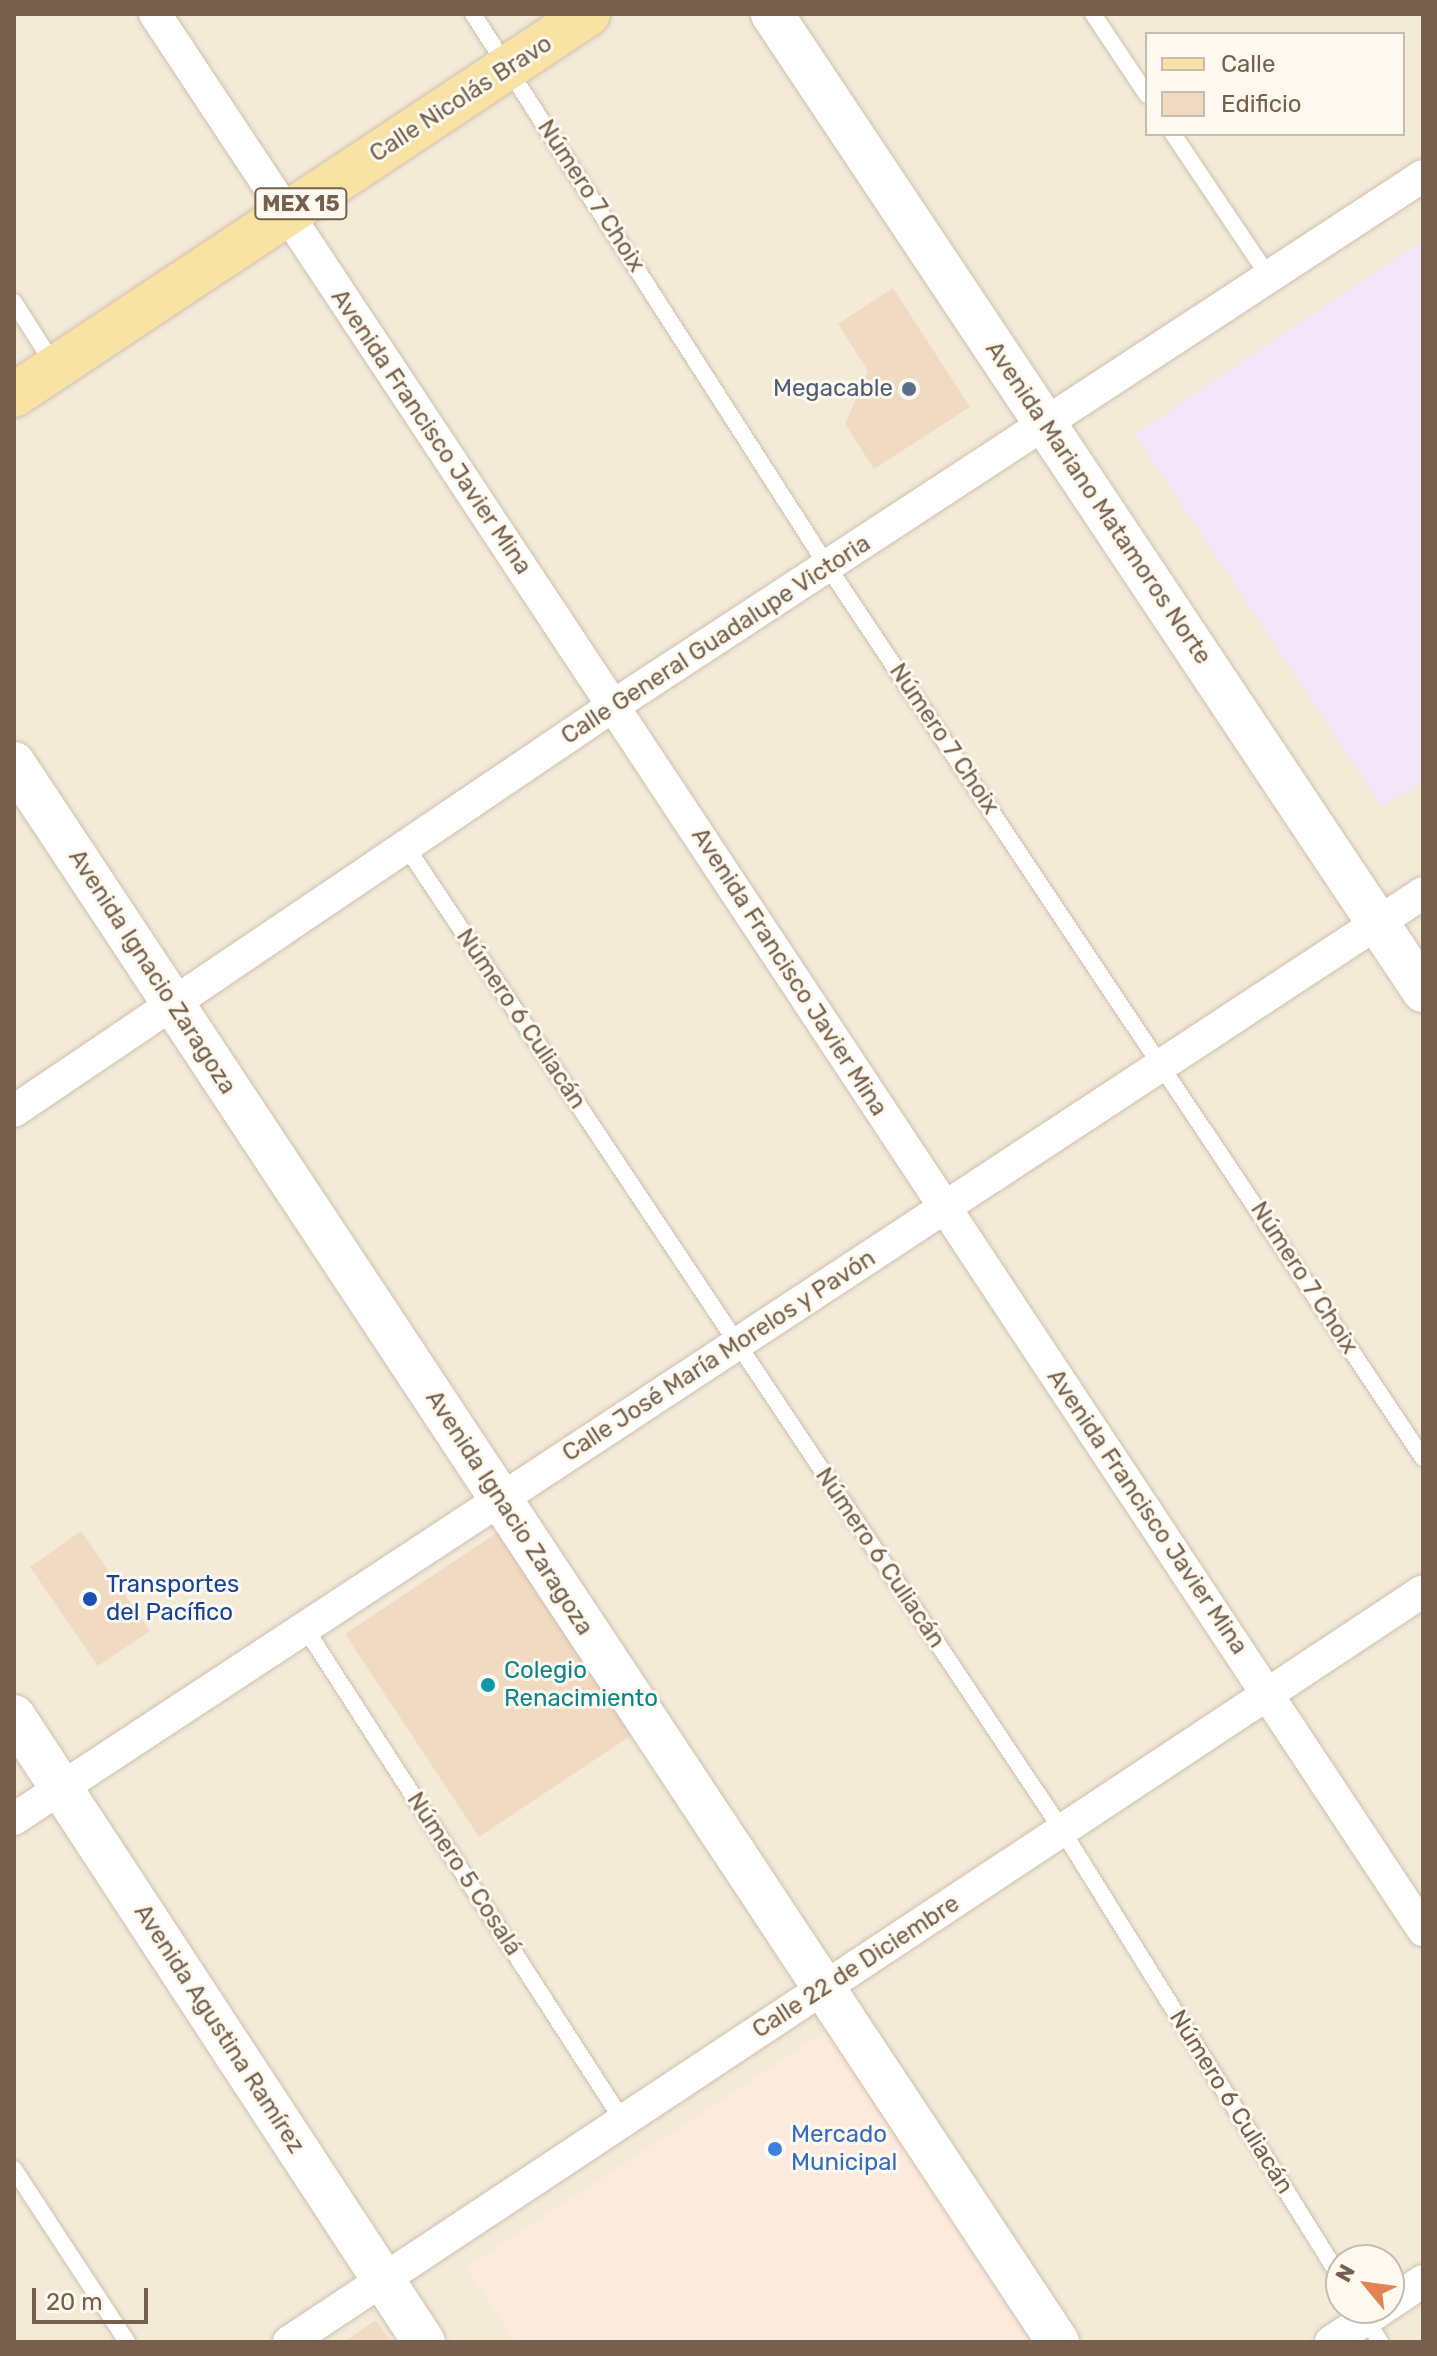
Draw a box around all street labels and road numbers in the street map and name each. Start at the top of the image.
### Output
street label: Calle Nicolás Bravo [364,29,558,169]
street label: Número 7 Choix [531,114,651,278]
road number: MEX 15 [253,186,349,222]
street label: Avenida Francisco Javier Mina [324,284,538,580]
street label: Avenida Mariano Matamoros Norte [979,336,1217,670]
street label: Calle General Guadalupe Victoria [556,529,876,751]
street label: Número 7 Choix [883,658,1005,820]
street label: Avenida Francisco Javier Mina [685,822,893,1122]
street label: Avenida Ignacio Zaragoza [62,844,242,1100]
street label: Número 6 Culiacán [450,923,592,1115]
street label: Número 7 Choix [1244,1196,1364,1360]
street label: Calle José María Morelos y Pavón [557,1244,881,1468]
street label: Avenida Francisco Javier Mina [1040,1364,1254,1660]
street label: Avenida Ignacio Zaragoza [419,1385,599,1641]
street label: Número 6 Culiacán [809,1462,951,1654]
street label: Número 5 Cosalá [400,1787,528,1961]
street label: Calle 22 de Diciembre [747,1889,965,2045]
street label: Avenida Agustina Ramírez [127,1899,311,2159]
street label: Número 6 Culiacán [1163,2005,1299,2199]

